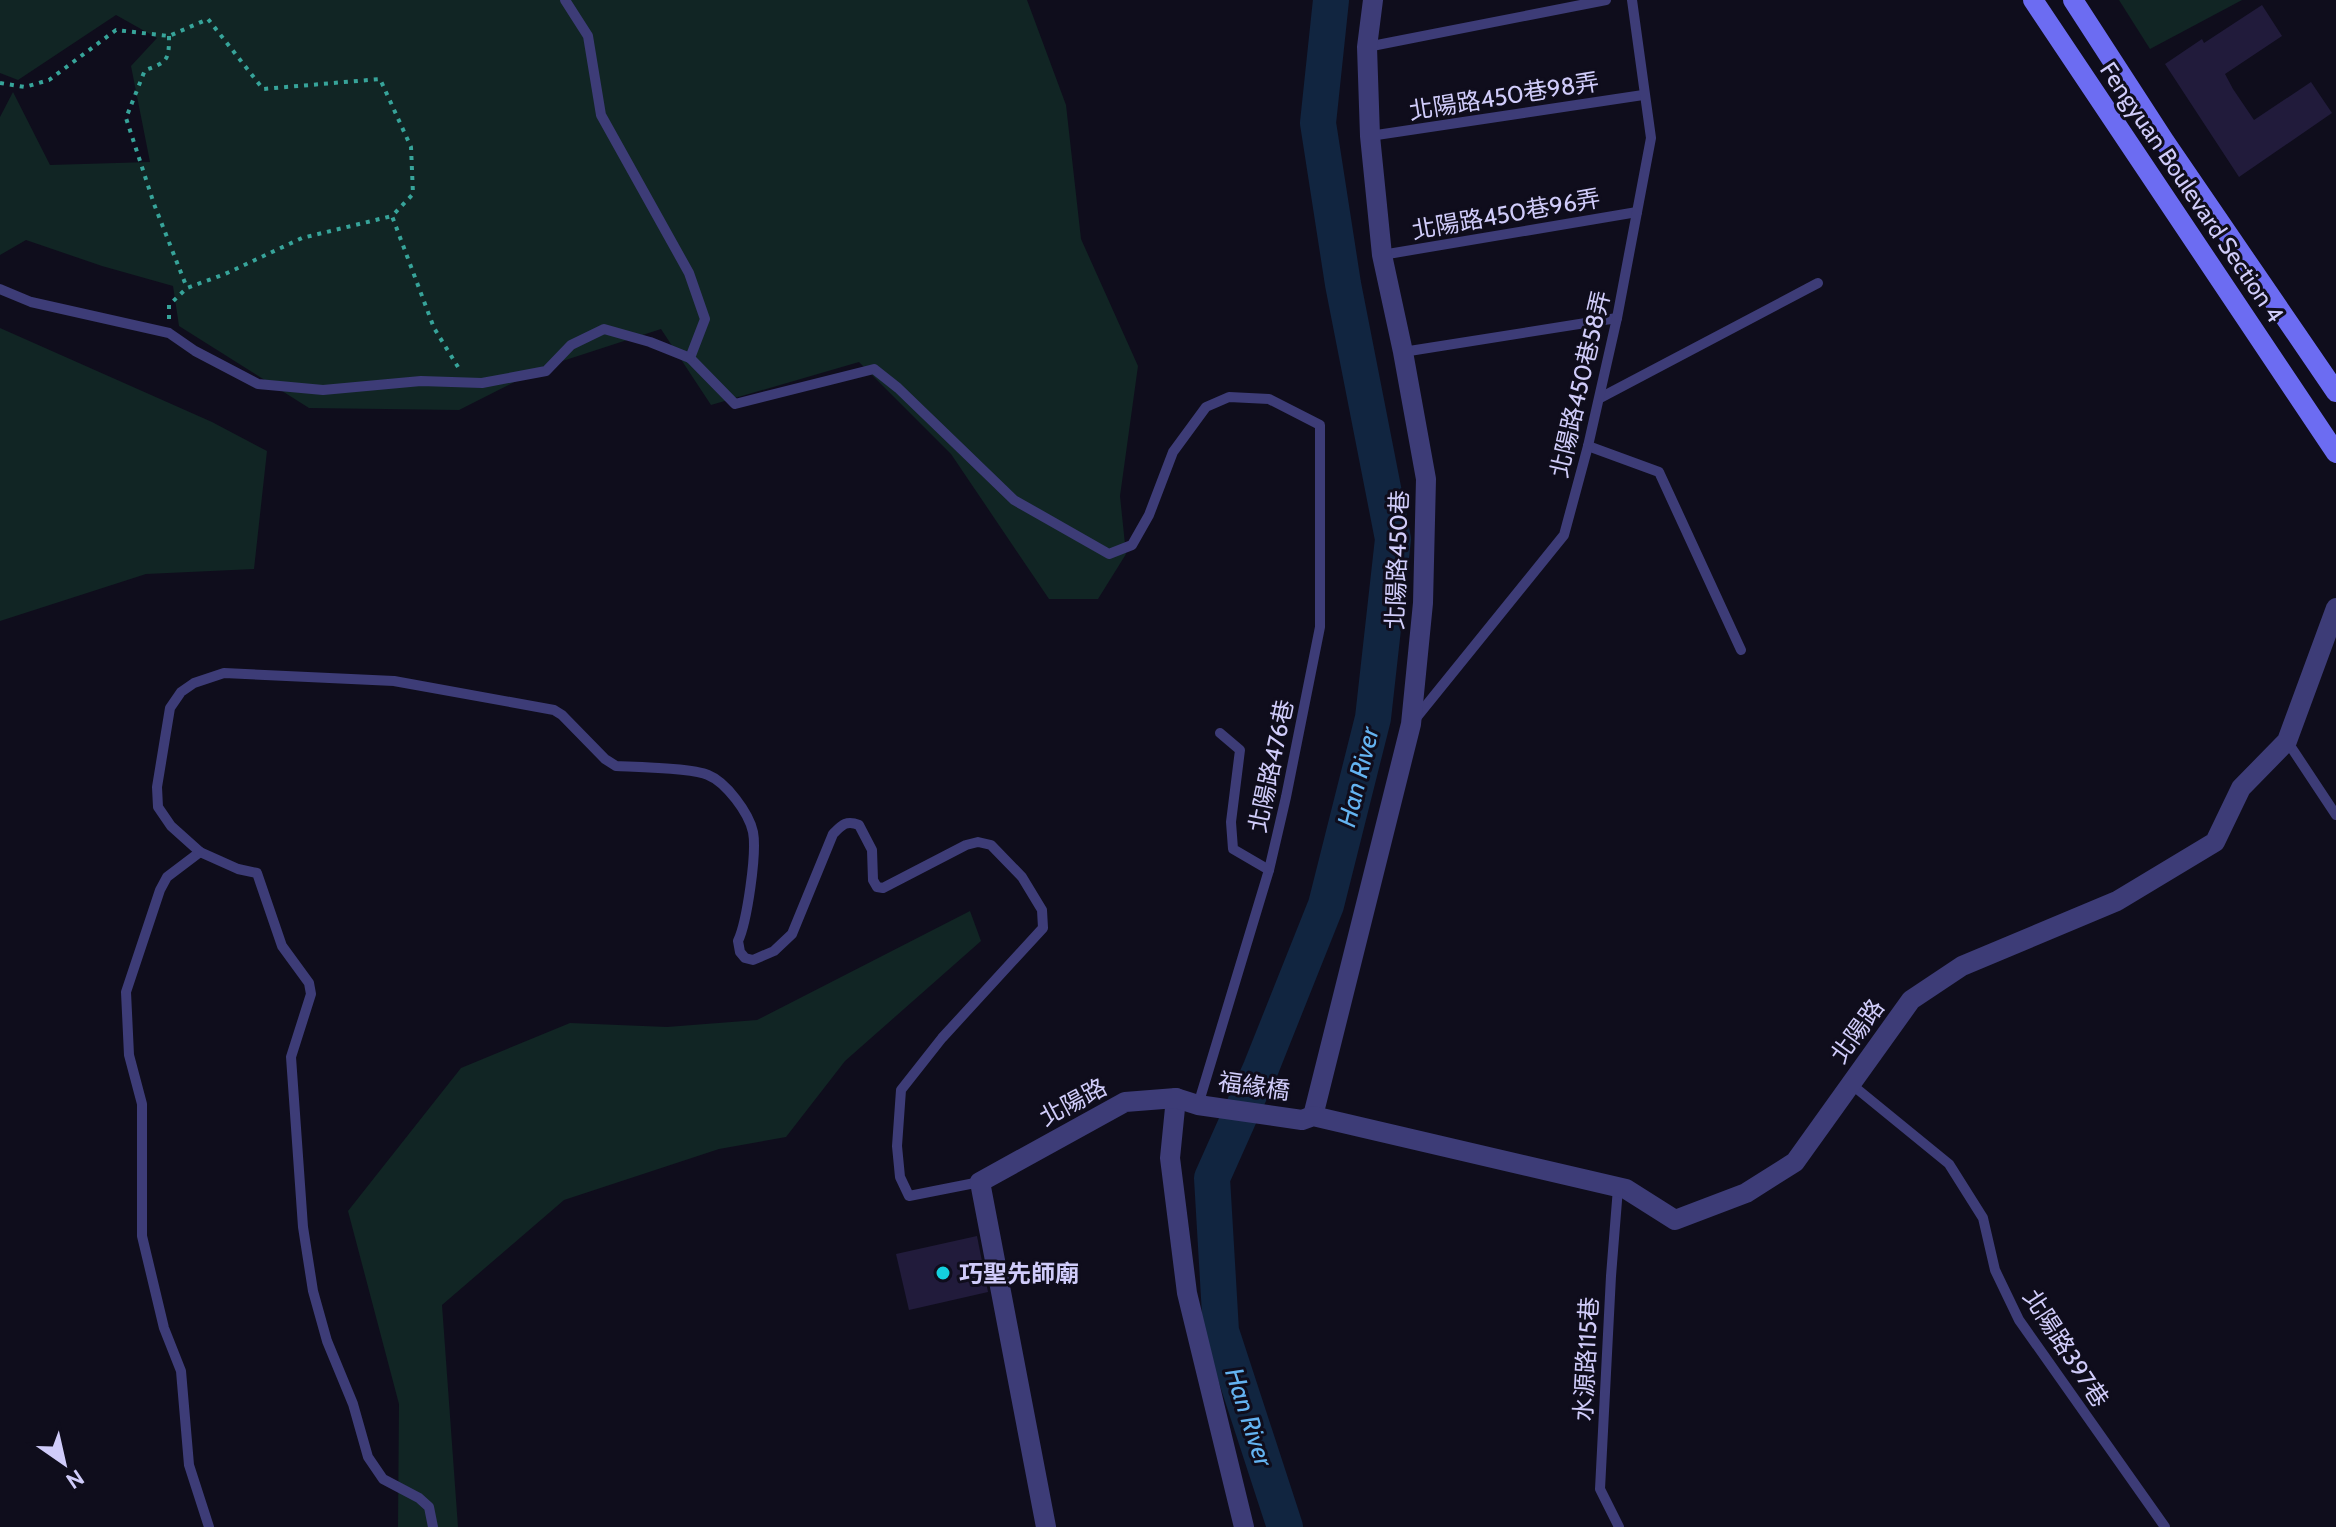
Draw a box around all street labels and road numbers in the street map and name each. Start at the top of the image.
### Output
street label: Fengyuan Boulevard Section 4 [2094,56,2290,328]
street label: 北陽路450巷98弄 [1407,67,1601,125]
street label: 北陽路450巷96弄 [1409,183,1603,245]
street label: 北陽路450巷58弄 [1544,288,1616,480]
street label: 北陽路450巷 [1380,490,1414,630]
street label: 北陽路476巷 [1243,697,1299,835]
street label: 北陽路 [1824,993,1890,1069]
street label: 福緣橋 [1216,1067,1292,1105]
street label: 北陽路 [1034,1072,1112,1132]
street label: 北陽路397巷 [2017,1284,2115,1412]
street label: 水源路115巷 [1568,1296,1604,1422]

